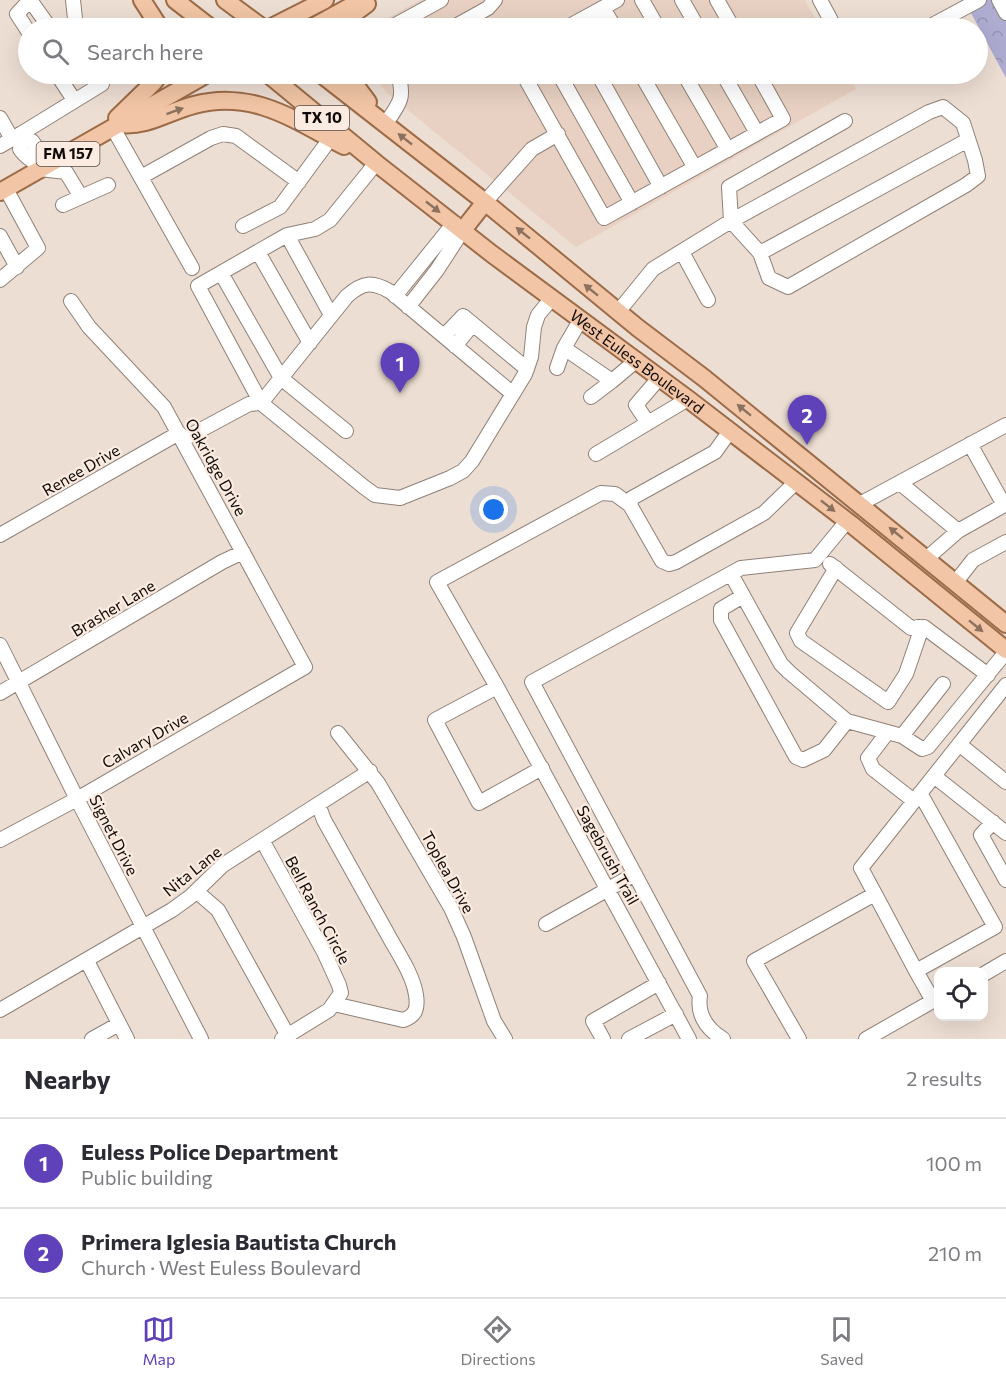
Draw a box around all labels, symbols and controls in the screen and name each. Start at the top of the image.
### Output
search box [18,18,988,84]
icon: search [39,35,72,68]
text: Search here [87,38,203,65]
one-way arrow [166,106,184,116]
road number: TX 10 [295,106,349,130]
one-way arrow [397,132,413,145]
road number: FM 157 [36,142,100,166]
one-way arrow [425,200,440,212]
one-way arrow [515,227,531,240]
one-way arrow [583,283,599,296]
street label: West Euless Boulevard [567,305,708,417]
pin: 1 [380,344,420,393]
pin: 2 [788,396,826,445]
one-way arrow [737,405,752,417]
street label: Oakridge Drive [182,415,251,519]
street label: Renee Drive [39,440,123,499]
your location [479,495,508,524]
one-way arrow [820,500,836,513]
one-way arrow [888,527,904,540]
street label: Brasher Lane [67,575,158,640]
one-way arrow [968,619,984,632]
street label: Calvary Drive [98,707,191,772]
street label: Signet Drive [86,791,143,878]
street label: Sagebrush Trail [573,802,644,908]
street label: Toplea Drive [418,828,479,916]
street label: Nita Lane [159,841,225,900]
street label: Bell Ranch Circle [282,852,355,967]
map controls [934,967,988,1021]
button: locate [934,967,988,1021]
text: Nearby [24,1063,111,1094]
text: 2 results [906,1066,982,1090]
text: Euless Police Department [81,1138,338,1165]
text: 1 [39,1151,48,1175]
text: 100 m [926,1151,982,1175]
text: Public building [81,1165,213,1189]
text: Primera Iglesia Bautista Church [81,1228,396,1255]
text: 2 [38,1241,49,1265]
text: 210 m [928,1241,982,1265]
text: Church · West Euless Boulevard [81,1255,361,1279]
tab: Map [142,1313,175,1368]
tab: Directions [460,1313,535,1368]
tab: Saved [820,1313,864,1368]

